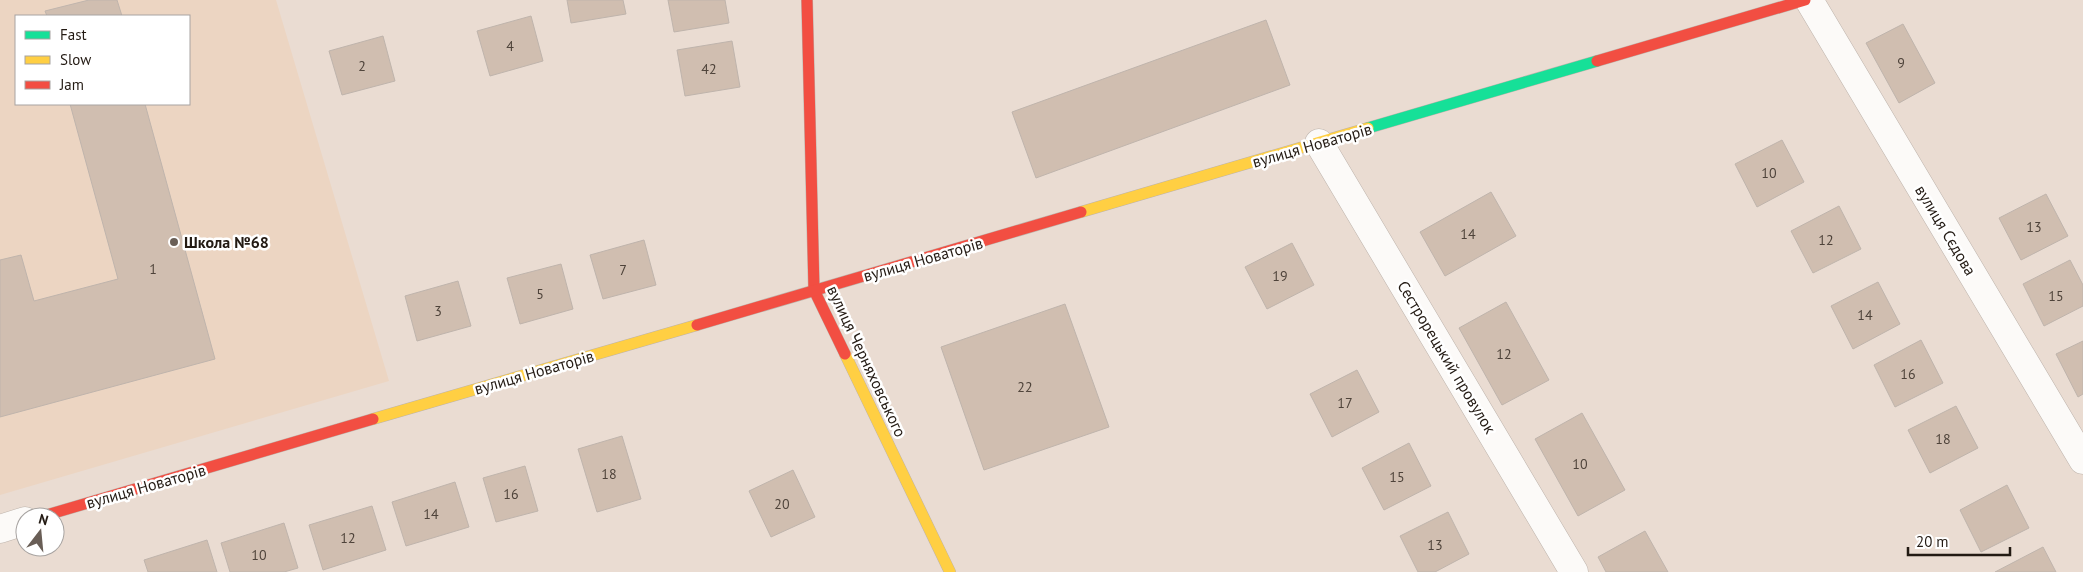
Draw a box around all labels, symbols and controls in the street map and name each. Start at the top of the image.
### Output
legend [15,15,190,105]
text: Fast [60,25,87,44]
house number: 4 [506,37,514,55]
text: Slow [60,50,91,69]
house number: 9 [1897,54,1905,72]
house number: 2 [358,57,366,75]
house number: 42 [701,60,717,78]
text: Jam [59,75,84,94]
street label: вулиця Новаторів [1250,118,1374,172]
house number: 10 [1761,164,1777,182]
street label: вулиця Сєдова [1911,181,1981,279]
house number: 13 [2026,218,2042,236]
house number: 14 [1460,225,1476,243]
house number: 12 [1818,231,1834,249]
place label: Школа №68 [184,232,269,252]
street label: вулиця Новаторів [861,232,985,286]
marker: Школа №68 [168,236,180,248]
house number: 1 [149,260,157,278]
house number: 7 [619,261,627,279]
house number: 19 [1272,267,1288,285]
street label: Сестрорецький провулок [1393,277,1501,437]
street label: вулиця Черняховського [823,282,911,440]
house number: 5 [536,285,544,303]
house number: 15 [2048,287,2064,305]
house number: 3 [434,302,442,320]
house number: 14 [1857,306,1873,324]
street label: вулиця Новаторів [472,345,596,399]
house number: 12 [1496,345,1512,363]
house number: 16 [1900,365,1916,383]
house number: 22 [1017,378,1033,396]
house number: 17 [1337,394,1353,412]
house number: 18 [1935,430,1951,448]
house number: 10 [1572,455,1588,473]
street label: вулиця Новаторів [84,459,208,513]
house number: 18 [601,465,617,483]
house number: 15 [1389,468,1405,486]
house number: 16 [503,485,519,503]
house number: 20 [774,495,790,513]
house number: 14 [423,505,439,523]
north arrow [15,507,65,557]
text: N [37,510,50,529]
scale bar [1908,524,2010,556]
house number: 12 [340,529,356,547]
text: 20 m [1916,532,1949,551]
house number: 13 [1427,536,1443,554]
house number: 10 [251,546,267,564]

